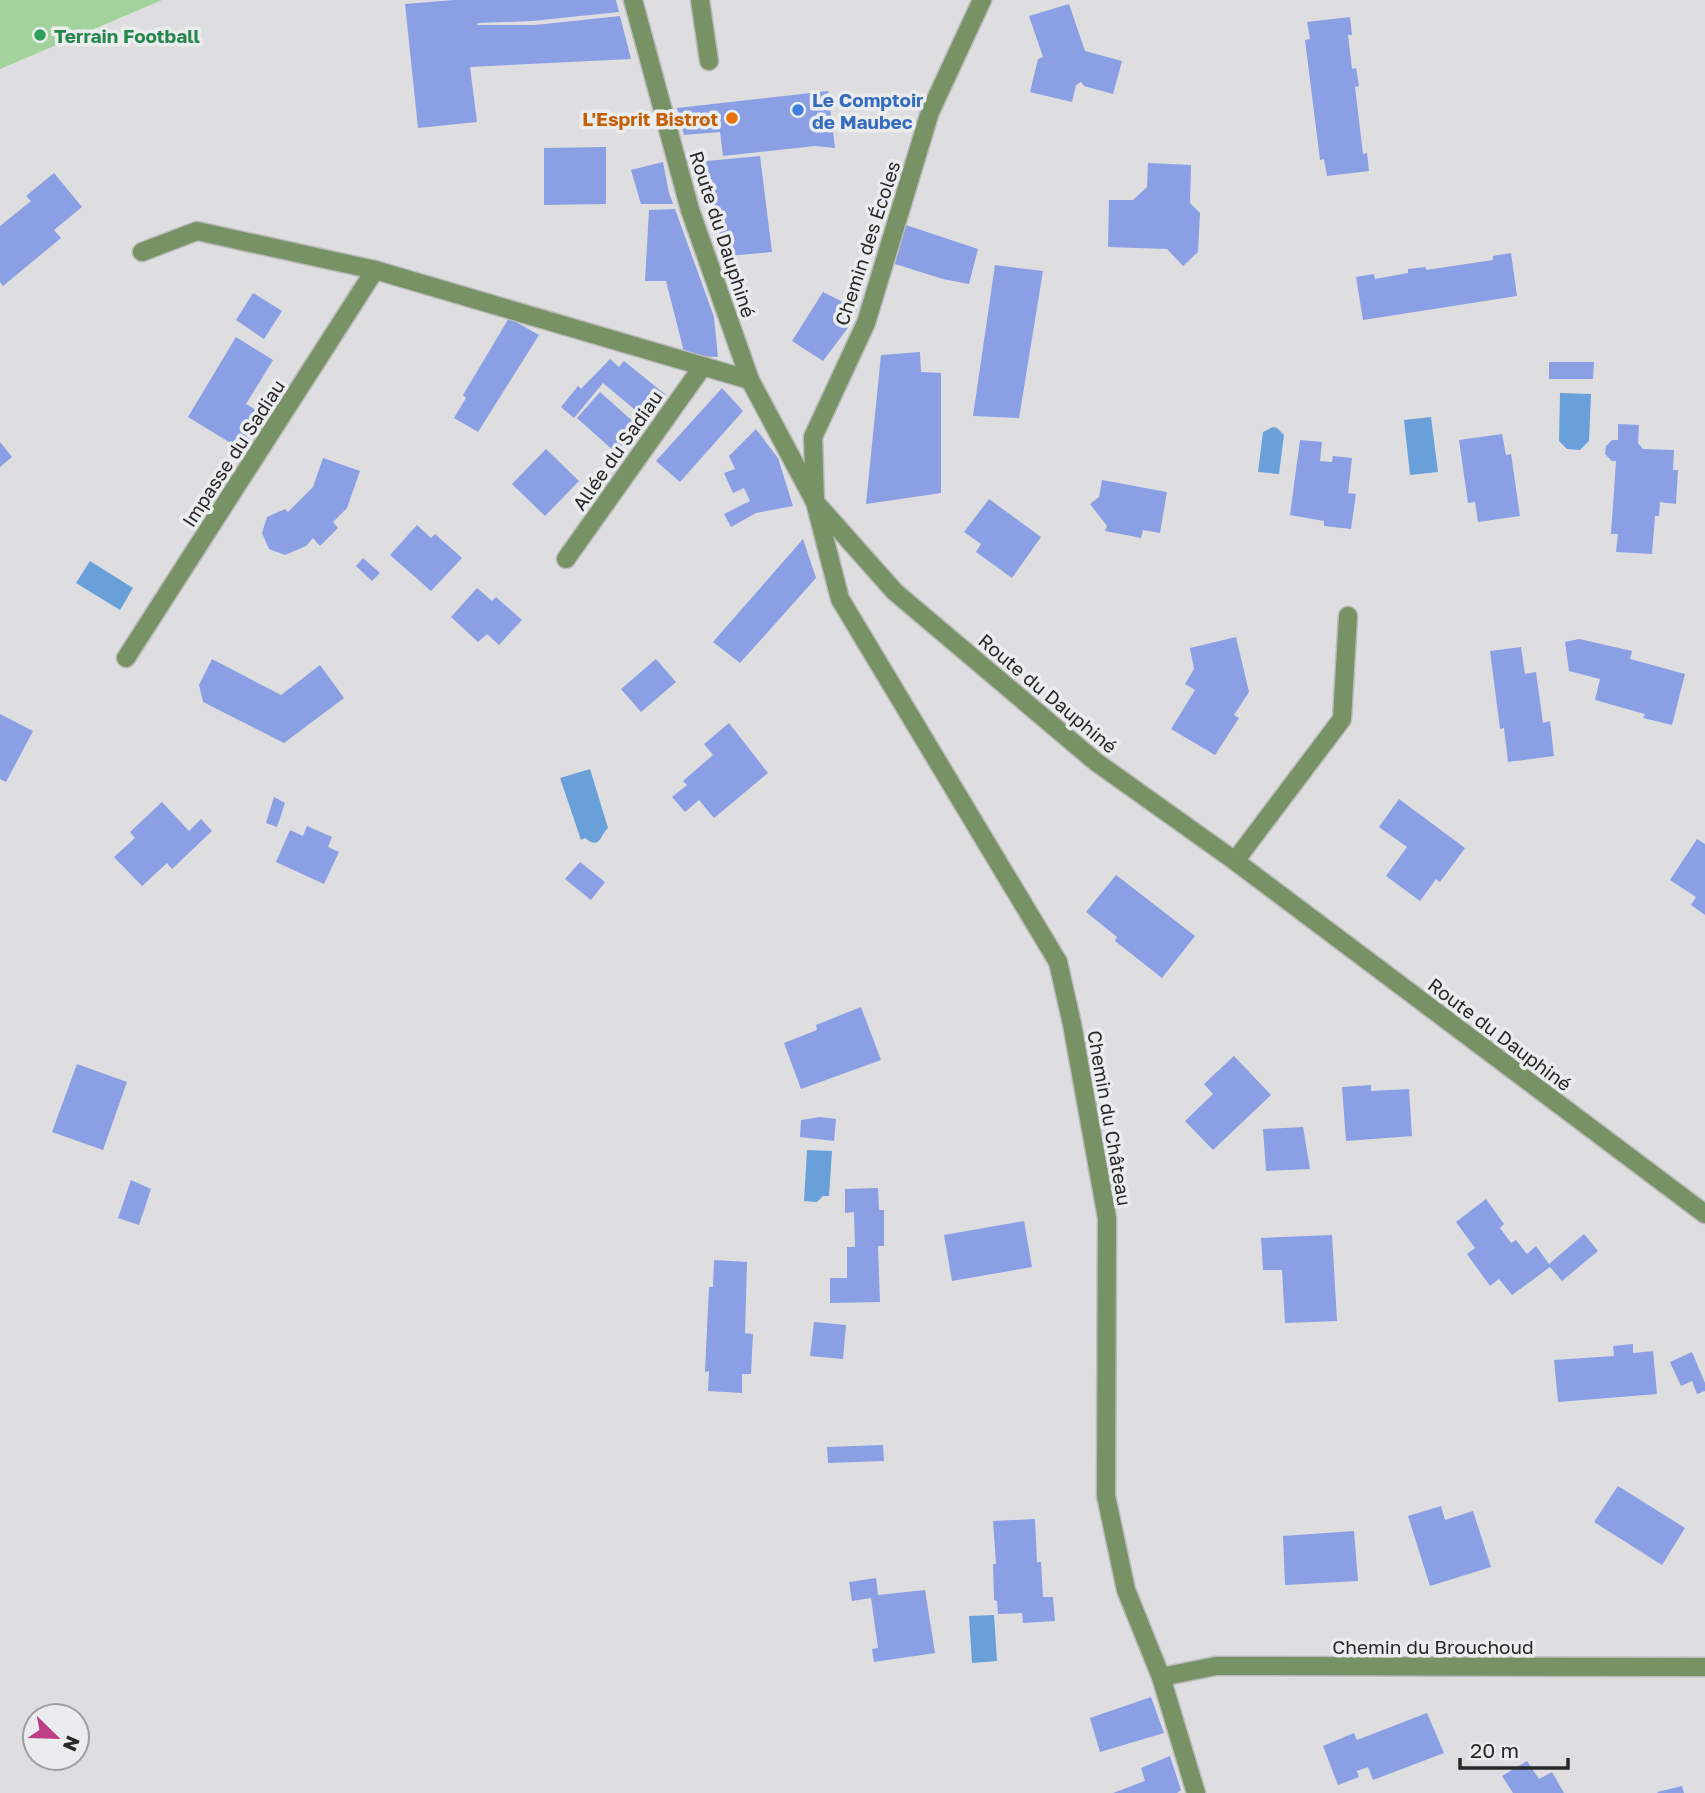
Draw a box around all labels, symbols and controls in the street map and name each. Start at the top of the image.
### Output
place label: Terrain Football [54,24,200,47]
marker: Terrain Football [32,27,48,43]
place label: Le Comptoir de Maubec [812,88,924,133]
marker: Le Comptoir de Maubec [790,102,806,118]
place label: L'Esprit Bistrot [582,107,718,130]
marker: L'Esprit Bistrot [724,110,740,126]
street label: Route du Dauphiné [685,148,761,320]
street label: Chemin des Écoles [830,158,904,328]
street label: Impasse du Sadiau [177,375,289,531]
street label: Allée du Sadiau [567,386,667,514]
street label: Route du Dauphiné [974,628,1122,758]
street label: Route du Dauphiné [1424,973,1576,1095]
street label: Chemin du Château [1083,1028,1137,1208]
street label: Chemin du Brouchoud [1332,1635,1534,1658]
north arrow [21,1702,91,1772]
scale bar [1460,1727,1568,1771]
text: N [59,1733,86,1755]
text: 20 m [1470,1737,1519,1763]

